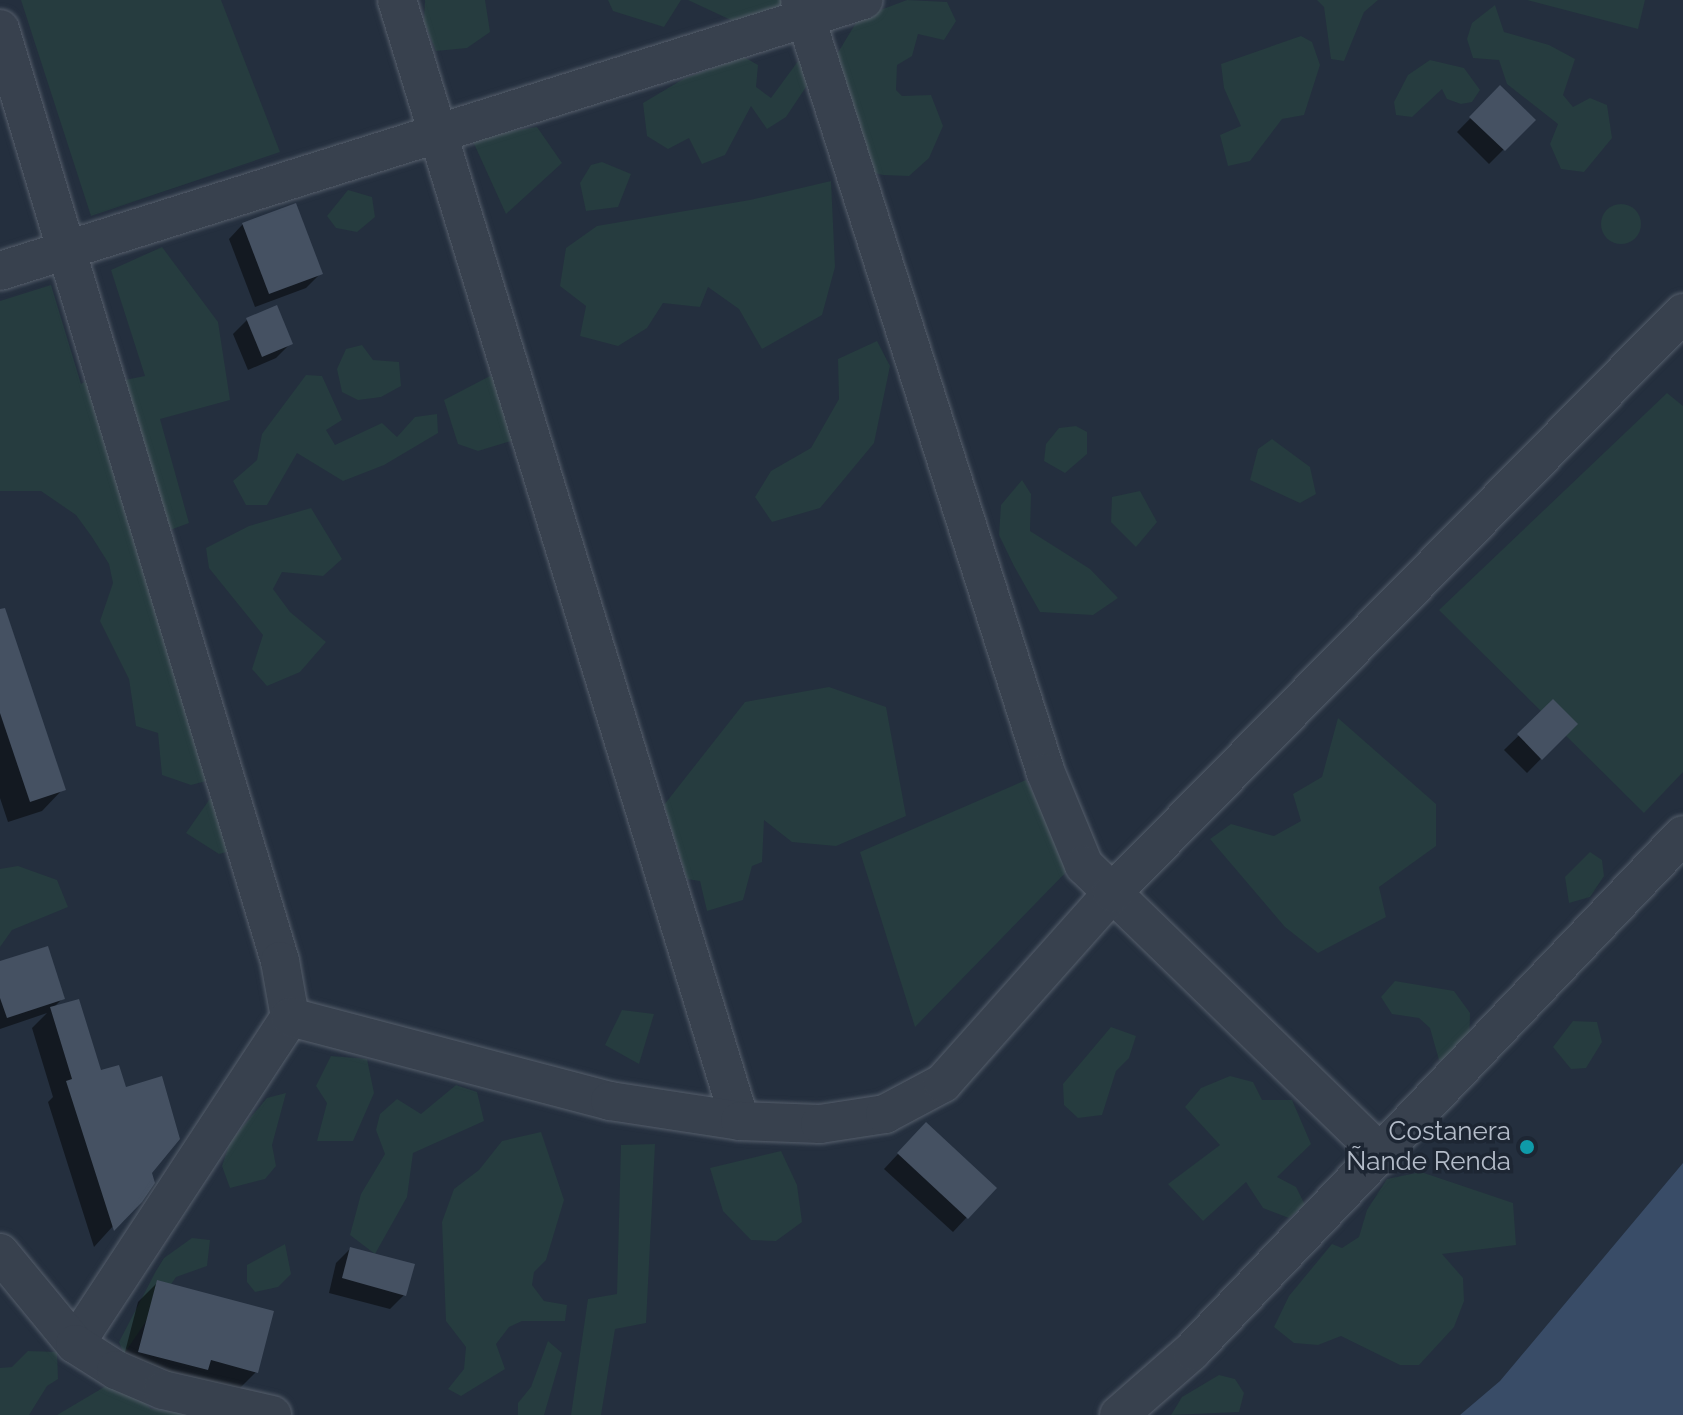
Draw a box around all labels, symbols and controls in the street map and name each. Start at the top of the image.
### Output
place label: Costanera Ñande Renda [1346,1116,1511,1178]
marker: Costanera Ñande Renda [1518,1138,1536,1156]

